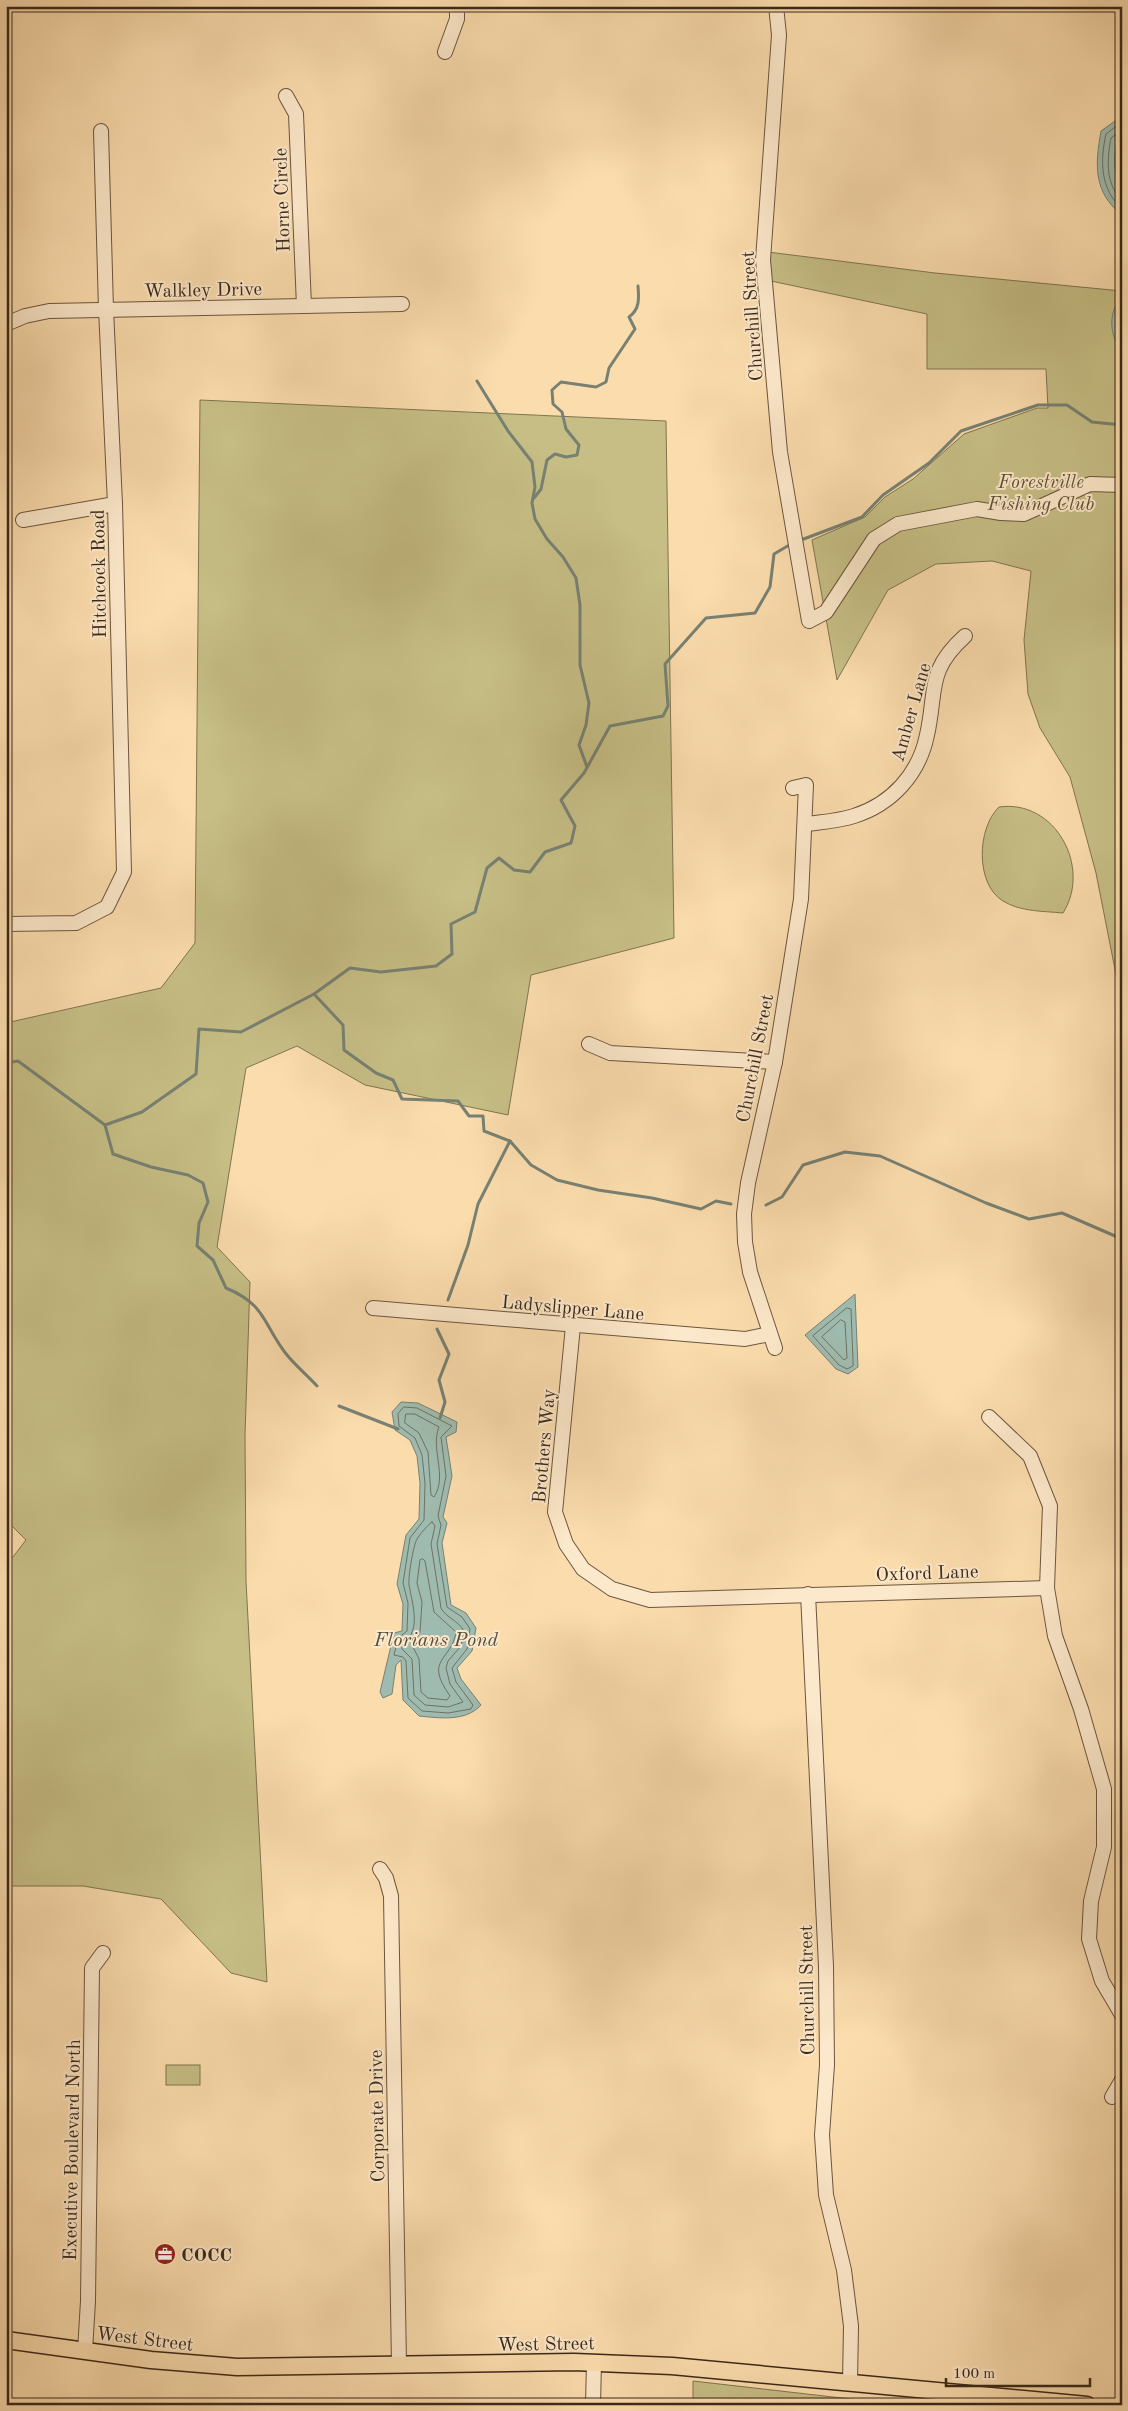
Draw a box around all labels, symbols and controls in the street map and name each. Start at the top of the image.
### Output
street label: Horne Circle [272,147,295,252]
street label: Churchill Street [739,250,768,382]
street label: Walkley Drive [144,281,262,302]
park label: Forestville Fishing Club [987,474,1094,515]
street label: Hitchcock Road [90,509,111,639]
street label: Amber Lane [889,661,936,764]
street label: Churchill Street [735,993,778,1124]
street label: Ladyslipper Lane [501,1294,645,1325]
street label: Brothers Way [531,1388,560,1504]
street label: Oxford Lane [875,1563,979,1586]
water label: Florians Pond [373,1631,499,1651]
street label: Churchill Street [798,1924,819,2055]
street label: Executive Boulevard North [62,2039,85,2261]
street label: Corporate Drive [368,2049,389,2182]
office icon: COCC [153,2242,177,2266]
place label: COCC [181,2247,232,2266]
street label: West Street [95,2325,194,2356]
street label: West Street [497,2335,595,2356]
scale bar [946,2356,1089,2388]
text: 100 m [953,2367,995,2382]

